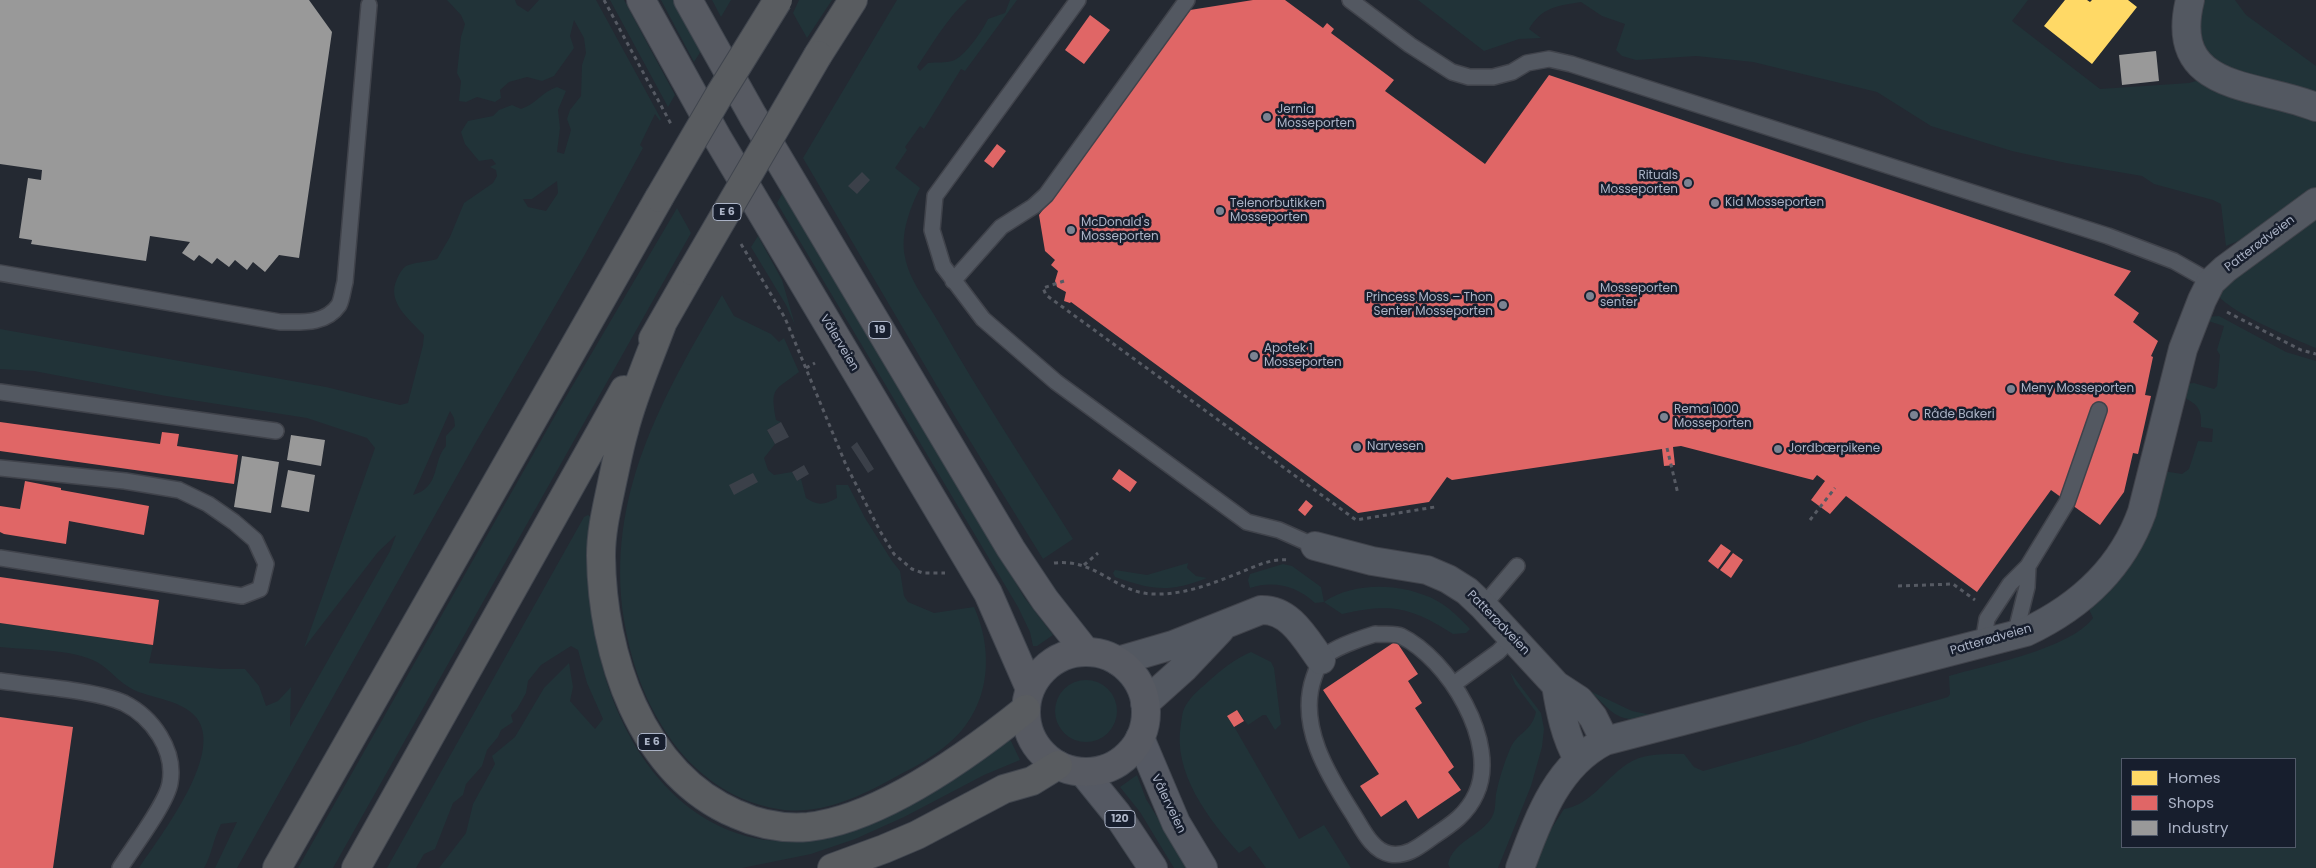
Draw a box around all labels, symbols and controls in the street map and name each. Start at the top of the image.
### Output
place label: Jernia Mosseporten [1277,103,1355,131]
marker: Jernia Mosseporten [1261,111,1273,123]
place label: Rituals Mosseporten [1600,169,1678,197]
marker: Rituals Mosseporten [1682,177,1694,189]
place label: Kid Mosseporten [1725,196,1824,210]
place label: Telenorbutikken Mosseporten [1230,197,1325,225]
marker: Kid Mosseporten [1709,197,1721,209]
road number: E 6 [713,203,741,220]
marker: Telenorbutikken Mosseporten [1214,205,1226,217]
street label: Patterødveien [2222,213,2298,275]
place label: McDonald's Mosseporten [1081,216,1159,244]
marker: McDonald's Mosseporten [1065,224,1077,236]
place label: Mosseporten senter [1600,282,1678,310]
marker: Mosseporten senter [1584,290,1596,302]
place label: Princess Moss – Thon Senter Mosseporten [1366,291,1493,319]
marker: Princess Moss – Thon Senter Mosseporten [1497,299,1509,311]
street label: Vålerveien [817,312,861,374]
road number: 19 [869,322,891,338]
place label: Apotek 1 Mosseporten [1264,342,1342,370]
marker: Apotek 1 Mosseporten [1248,350,1260,362]
place label: Meny Mosseporten [2021,382,2134,396]
marker: Meny Mosseporten [2005,383,2017,395]
place label: Rema 1000 Mosseporten [1674,403,1752,431]
place label: Råde Bakeri [1924,408,1995,422]
marker: Råde Bakeri [1908,409,1920,421]
marker: Rema 1000 Mosseporten [1658,411,1670,423]
place label: Narvesen [1367,440,1424,454]
marker: Narvesen [1351,441,1363,453]
place label: Jordbærpikene [1788,442,1880,456]
marker: Jordbærpikene [1772,443,1784,455]
street label: Patterødveien [1464,588,1532,658]
street label: Patterødveien [1949,622,2033,658]
road number: E 6 [638,734,666,750]
legend [2121,758,2296,848]
text: Homes [2168,767,2221,788]
street label: Vålerveien [1148,772,1188,836]
text: Shops [2168,792,2214,813]
road number: 120 [1105,811,1135,828]
text: Industry [2168,817,2228,838]

